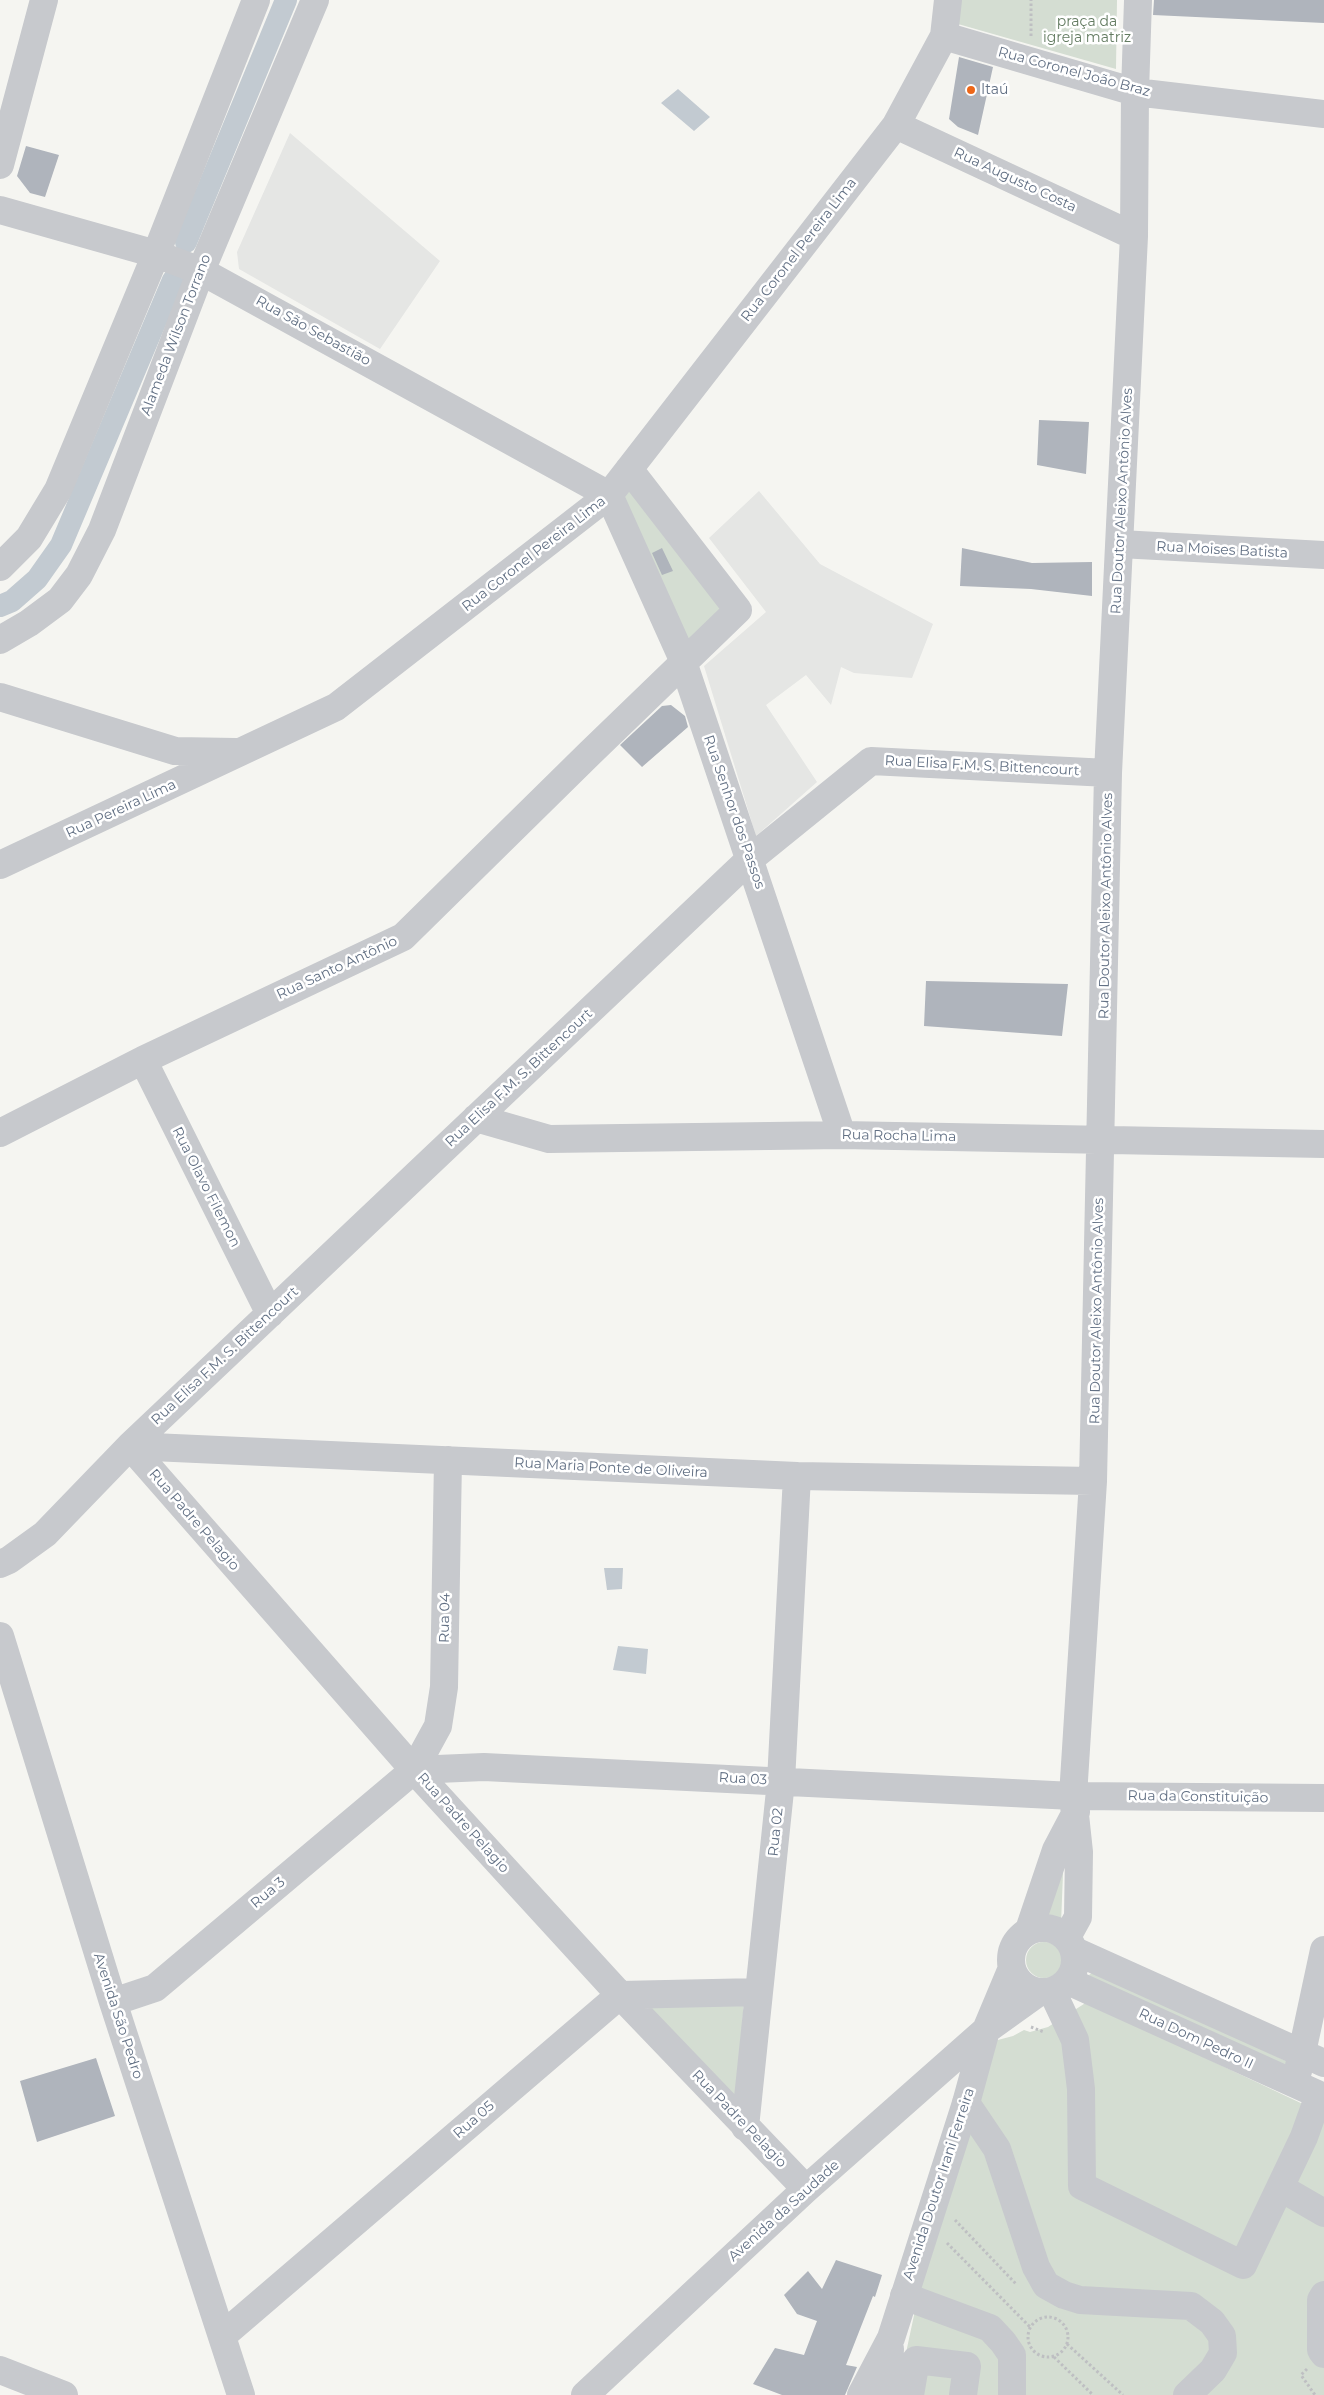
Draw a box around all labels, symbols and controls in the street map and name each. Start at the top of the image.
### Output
park label: praça da igreja matriz [1043,14,1131,46]
street label: Rua Coronel João Braz [996,44,1152,100]
place label: Itaú [981,82,1008,98]
marker: Itaú [965,84,977,96]
street label: Rua Augusto Costa [951,144,1079,216]
street label: Rua Coronel Pereira Lima [738,175,860,325]
street label: Alameda Wilson Torrano [137,252,215,418]
street label: Rua São Sebastião [253,292,373,370]
street label: Rua Doutor Aleixo Antônio Alves [1108,388,1136,614]
street label: Rua Coronel Pereira Lima [459,493,609,615]
street label: Rua Moises Batista [1156,538,1288,562]
street label: Rua Senhor dos Passos [700,733,768,891]
street label: Rua Elisa F.M. S. Bittencourt [884,753,1080,779]
street label: Rua Pereira Lima [63,776,179,842]
street label: Rua Doutor Aleixo Antônio Alves [1096,793,1116,1019]
street label: Rua Santo Antônio [274,933,400,1003]
street label: Rua Elisa F.M. S. Bittencourt [442,1005,596,1151]
street label: Rua Olavo Filemon [168,1124,244,1250]
street label: Rua Rocha Lima [842,1127,956,1145]
street label: Rua Doutor Aleixo Antônio Alves [1087,1198,1107,1424]
street label: Rua Elisa F.M. S. Bittencourt [148,1283,302,1429]
street label: Rua Maria Ponte de Oliveira [514,1455,708,1481]
street label: Rua Padre Pelagio [145,1466,243,1574]
street label: Rua 04 [436,1593,454,1643]
street label: Rua Padre Pelagio [414,1769,512,1877]
street label: Rua 03 [718,1769,768,1789]
street label: Rua da Constituição [1128,1787,1268,1807]
street label: Rua 02 [765,1807,787,1857]
street label: Rua 3 [248,1874,288,1912]
street label: Avenida São Pedro [90,1951,146,2081]
street label: Rua Dom Pedro II [1136,2005,1256,2073]
street label: Rua Padre Pelagio [688,2067,790,2171]
street label: Avenida Doutor Irani Ferreira [900,2086,978,2282]
street label: Rua 05 [450,2098,498,2142]
street label: Avenida da Saudade [725,2157,843,2265]

